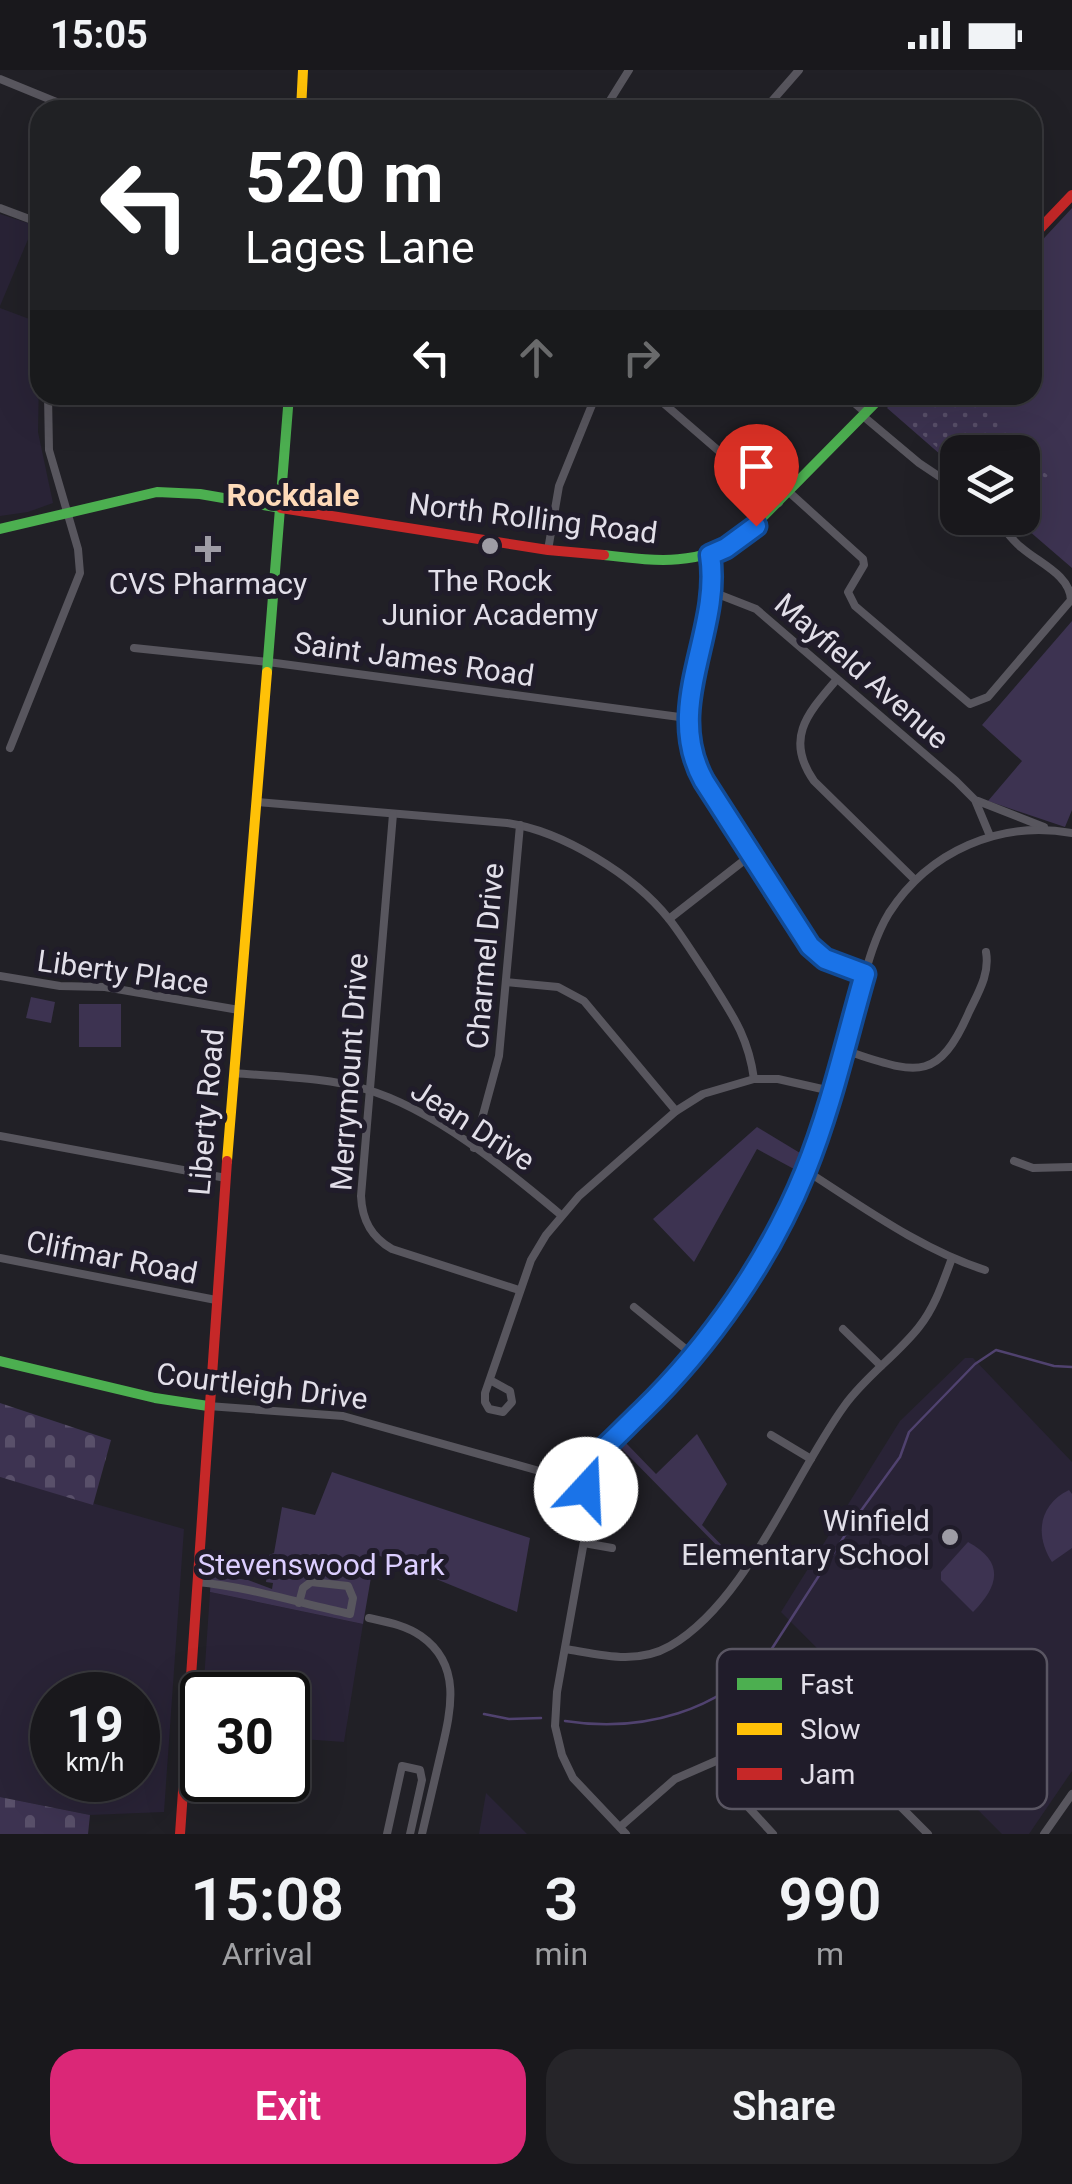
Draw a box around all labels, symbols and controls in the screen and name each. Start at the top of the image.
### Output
text: 15:05 [50,13,148,57]
text: 520 m [245,137,444,219]
icon: left [80,140,210,270]
text: Lages Lane [245,221,475,274]
icon: left [404,330,459,385]
icon: ahead [509,330,564,385]
icon: right [614,330,669,385]
pin [714,424,799,527]
map controls [940,435,1040,535]
button: layers [940,435,1040,535]
icon: arrive [729,439,784,494]
district label: Rockdale [227,476,359,514]
street label: North Rolling Road [407,485,659,551]
marker: The Rock Junior Academy [479,535,501,557]
marker: CVS Pharmacy [197,538,219,560]
place label: The Rock Junior Academy [382,563,598,632]
place label: CVS Pharmacy [109,566,307,601]
street label: Mayfield Avenue [768,586,956,756]
street label: Saint James Road [292,625,536,693]
street label: Charmel Drive [459,861,511,1051]
street label: Liberty Place [35,943,211,1001]
street label: Merrymount Drive [323,952,375,1192]
street label: Liberty Road [181,1027,231,1197]
street label: Jean Drive [405,1072,541,1178]
street label: Clifmar Road [23,1223,201,1291]
street label: Courtleigh Drive [154,1356,370,1416]
position arrow [534,1437,638,1541]
place label: Winfield Elementary School [681,1503,930,1572]
marker: Winfield Elementary School [939,1526,961,1548]
park label: Stevenswood Park [197,1547,445,1582]
legend [717,1649,1047,1809]
text: Fast [800,1668,854,1701]
speed limit sign: 30 [180,1672,310,1802]
text: 19 [66,1696,124,1754]
text: Slow [800,1713,860,1746]
text: km/h [66,1748,124,1777]
text: Jam [800,1758,855,1791]
text: 15:08 [191,1864,344,1935]
text: 3 [544,1864,578,1935]
text: 990 [779,1864,881,1935]
text: Arrival [222,1935,313,1973]
text: min [535,1935,588,1973]
text: m [816,1935,844,1973]
button: Exit [50,2049,526,2164]
button: Share [546,2049,1022,2164]

